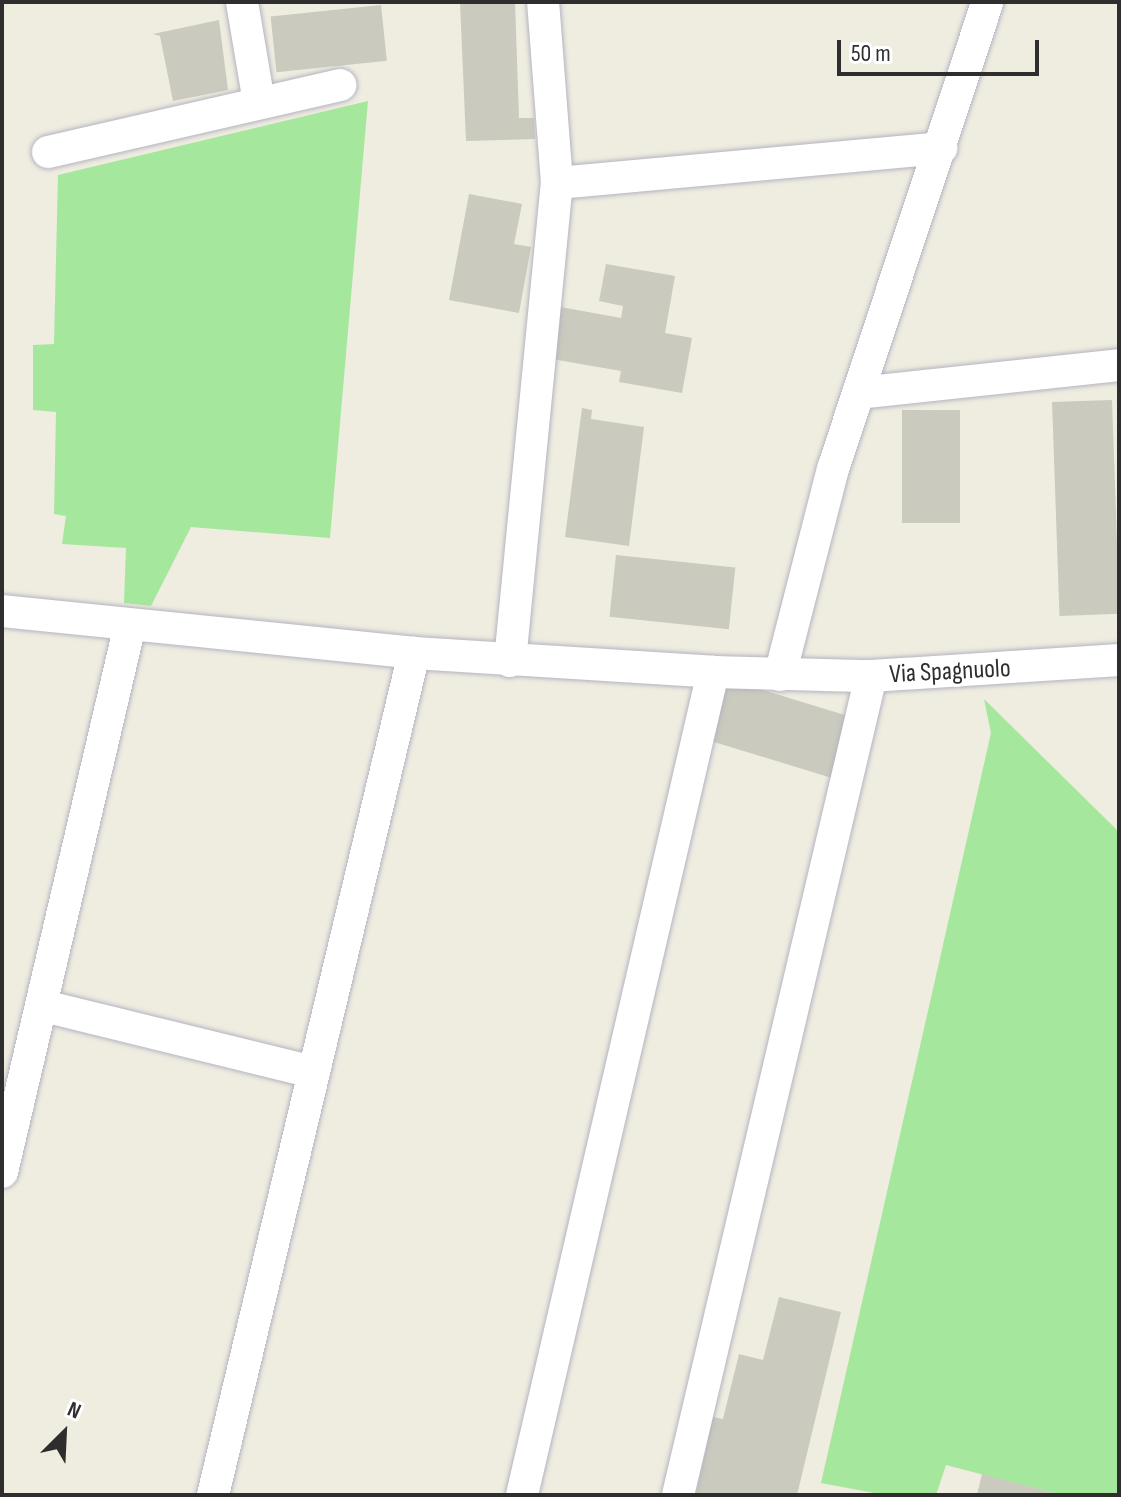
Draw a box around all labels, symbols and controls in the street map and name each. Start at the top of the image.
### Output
scale bar [841,24,1043,74]
text: 50 m [851,39,891,68]
street label: Via Spagnuolo [889,653,1011,691]
north arrow [24,1393,104,1473]
text: N [63,1396,85,1425]

